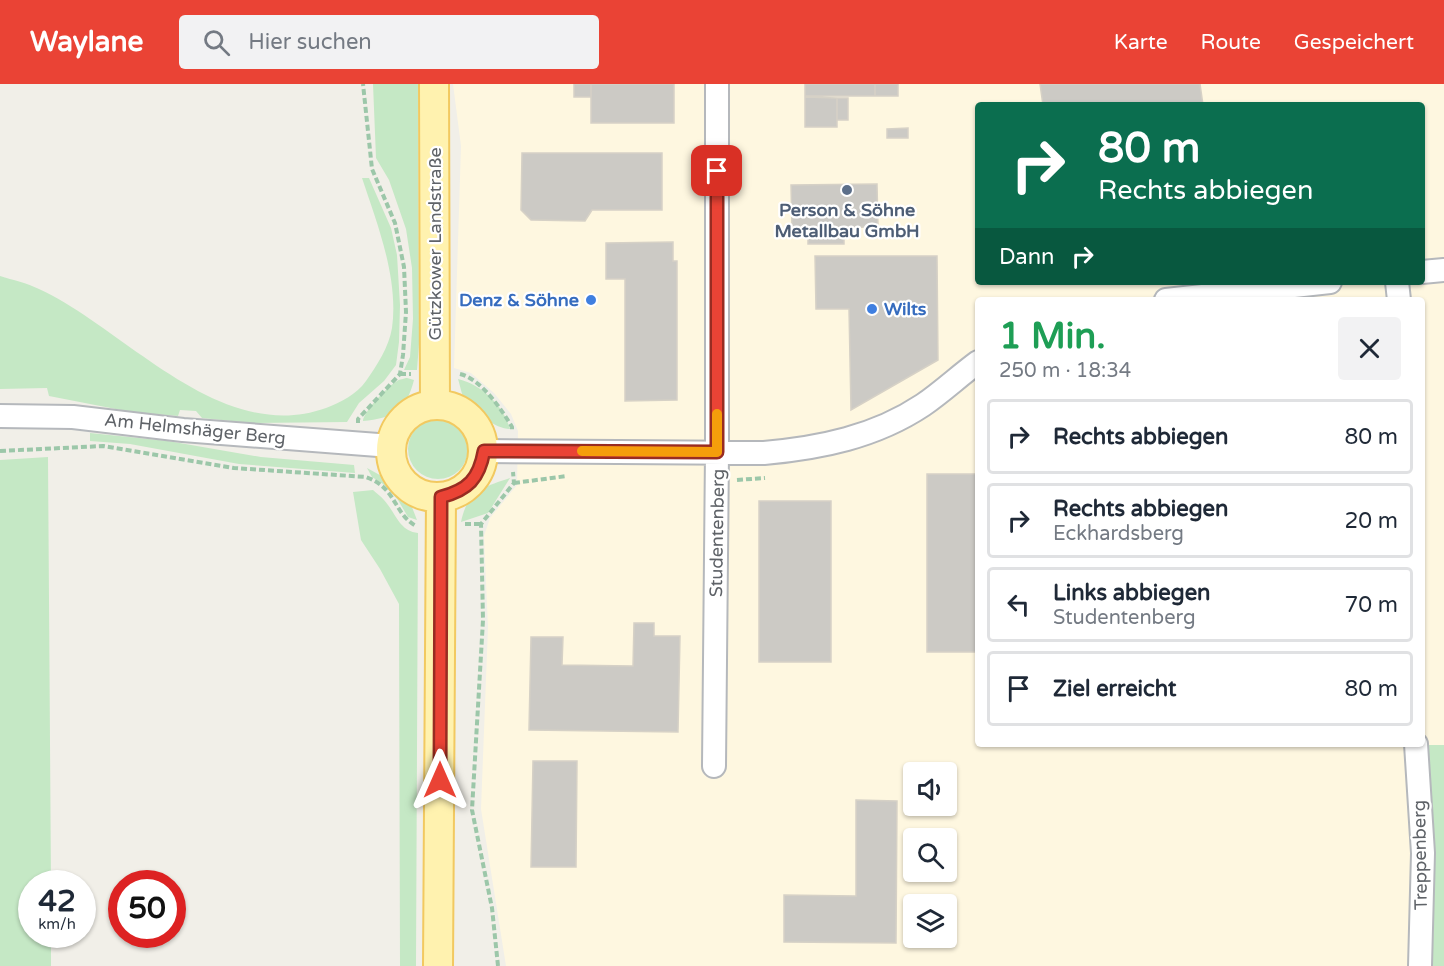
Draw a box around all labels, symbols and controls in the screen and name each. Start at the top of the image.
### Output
search box [179,15,599,69]
text: Waylane [30,25,143,59]
icon: search [200,26,233,59]
text: Hier suchen [248,29,372,55]
text: Karte [1114,30,1168,55]
text: Route [1201,30,1261,55]
text: Gespeichert [1294,30,1414,55]
text: 80 m [1098,123,1200,174]
icon: right [999,126,1077,204]
pin [691,145,742,196]
street label: Gützkower Landstraße [424,147,446,341]
icon: arrive [700,154,733,187]
text: Rechts abbiegen [1098,174,1313,207]
marker: Person & Söhne Metallbau GmbH [840,183,854,197]
place label: Person & Söhne Metallbau GmbH [774,199,920,242]
icon: right [1066,240,1099,273]
text: Dann [999,244,1054,270]
place label: Denz & Söhne [459,289,579,311]
marker: Denz & Söhne [584,293,598,307]
place label: Wilts [884,298,927,320]
marker: Wilts [865,302,879,316]
text: 1 Min. [999,315,1106,358]
button: close [1338,317,1401,380]
text: 250 m · 18:34 [999,359,1131,383]
street label: Am Helmshäger Berg [103,409,287,449]
icon: right [1002,420,1035,453]
text: Rechts abbiegen [1053,424,1228,450]
text: 80 m [1344,424,1398,450]
street label: Studentenberg [705,469,729,597]
text: Rechts abbiegen [1053,496,1228,522]
icon: right [1002,504,1035,537]
text: 20 m [1344,508,1398,534]
text: Eckhardsberg [1053,522,1184,546]
text: Links abbiegen [1053,580,1211,606]
icon: left [1002,588,1035,621]
text: 70 m [1344,592,1398,618]
text: Studentenberg [1053,606,1196,630]
icon: arrive [1002,672,1035,705]
text: Ziel erreicht [1053,676,1176,702]
text: 80 m [1344,676,1398,702]
position arrow [408,748,472,812]
map controls [903,762,957,948]
button: sound [903,762,957,816]
street label: Treppenberg [1408,800,1432,910]
button: search [903,828,957,882]
speed limit sign: 50 [108,870,186,948]
text: 42 [38,883,76,920]
button: layers [903,894,957,948]
text: km/h [38,915,76,933]

